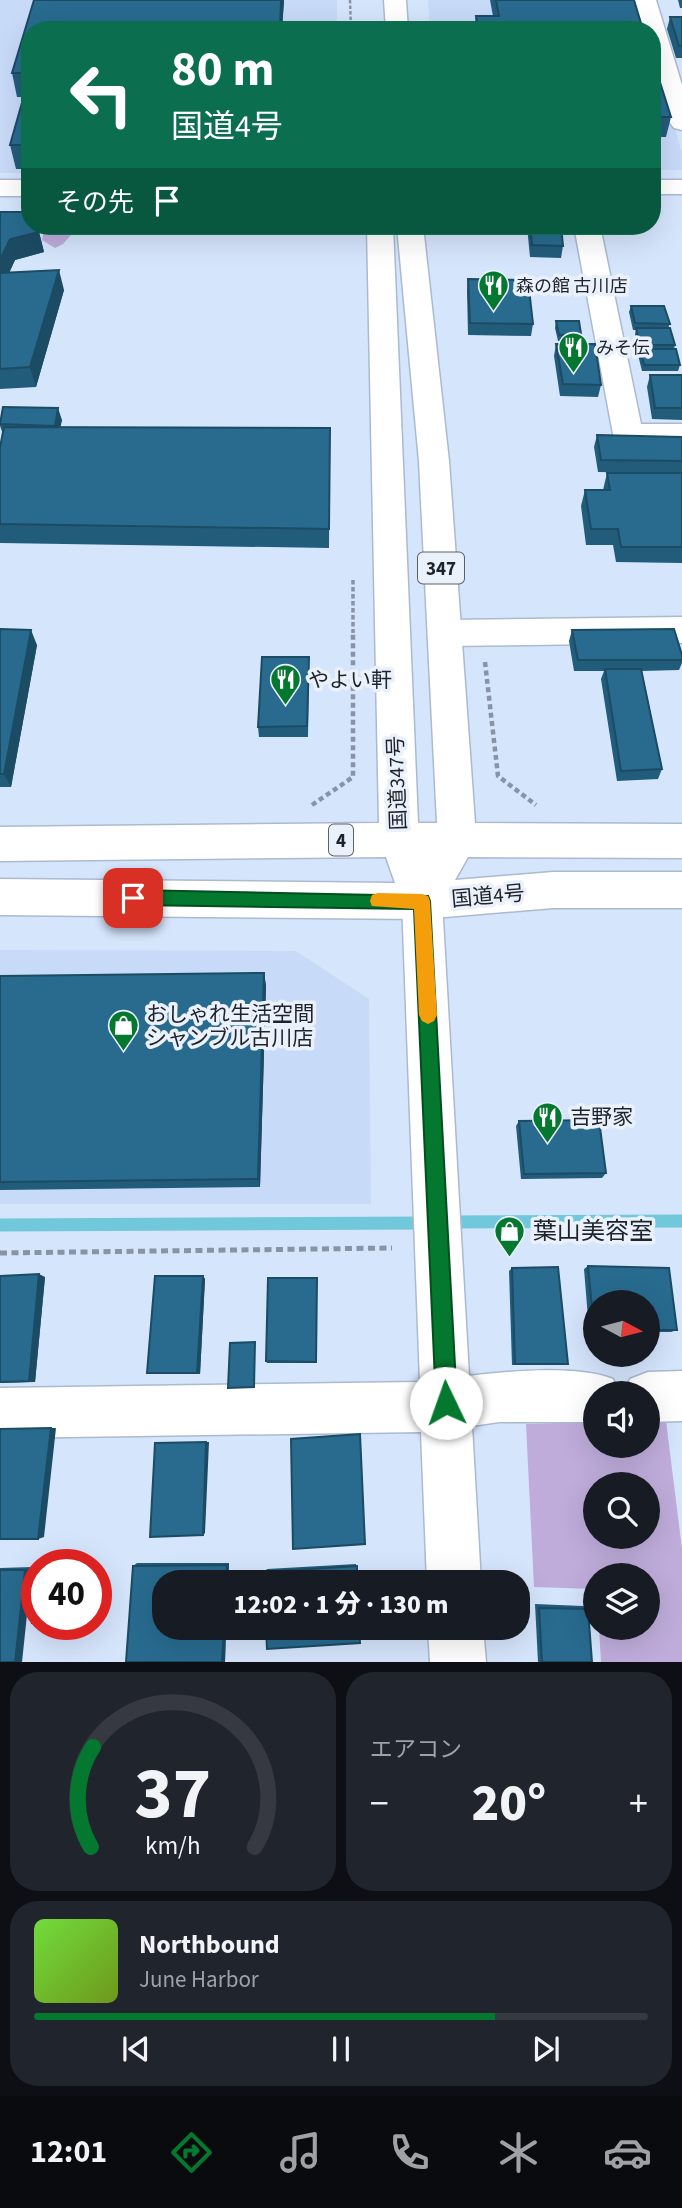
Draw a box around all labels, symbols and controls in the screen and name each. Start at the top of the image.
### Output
text: 80 m [171,35,275,105]
icon: left [56,49,147,140]
text: 国道4号 [171,104,283,150]
icon: arrive [148,182,186,220]
text: その先 [56,184,134,221]
restaurant icon: 森の館 古川店 [476,269,510,313]
place label: 森の館 古川店 [516,274,628,299]
restaurant icon: みそ伝 [556,331,590,375]
place label: みそ伝 [596,336,650,361]
road number: 347 [418,552,464,583]
restaurant icon: やよい軒 [268,663,302,707]
place label: やよい軒 [308,665,392,695]
street label: 国道347号 [380,735,414,831]
road number: 4 [329,824,353,856]
pin [103,868,163,928]
street label: 国道4号 [450,878,526,914]
icon: arrive [114,879,152,917]
place label: おしゃれ生活空間 シャンブル古川店 [146,999,314,1053]
shop icon: おしゃれ生活空間 シャンブル古川店 [106,1009,140,1053]
restaurant icon: 吉野家 [530,1100,564,1144]
place label: 吉野家 [570,1102,633,1132]
shop icon: 葉山美容室 [493,1214,527,1258]
place label: 葉山美容室 [533,1214,653,1249]
north arrow [583,1290,660,1367]
map controls [583,1290,660,1640]
position arrow [409,1366,483,1440]
button: sound [583,1381,660,1458]
button: search [583,1472,660,1549]
speed limit sign: 40 [21,1549,112,1640]
button: layers [583,1563,660,1640]
text: 12:02 · 1 分 · 130 m [234,1586,448,1623]
text: エアコン [370,1733,462,1766]
text: 37 [135,1743,211,1847]
text: 20° [472,1767,546,1841]
text: − [370,1777,389,1831]
text: + [629,1777,648,1831]
text: km/h [145,1828,201,1864]
text: Northbound [139,1926,280,1963]
text: June Harbor [139,1963,259,1996]
icon: previous [117,2030,155,2068]
icon: pause [322,2030,360,2068]
icon: next [527,2030,565,2068]
icon: directions [167,2128,216,2177]
icon: music [276,2128,325,2177]
icon: phone [385,2128,434,2177]
icon: climate [494,2128,543,2177]
icon: car [603,2128,652,2177]
text: 12:01 [30,2129,107,2175]

